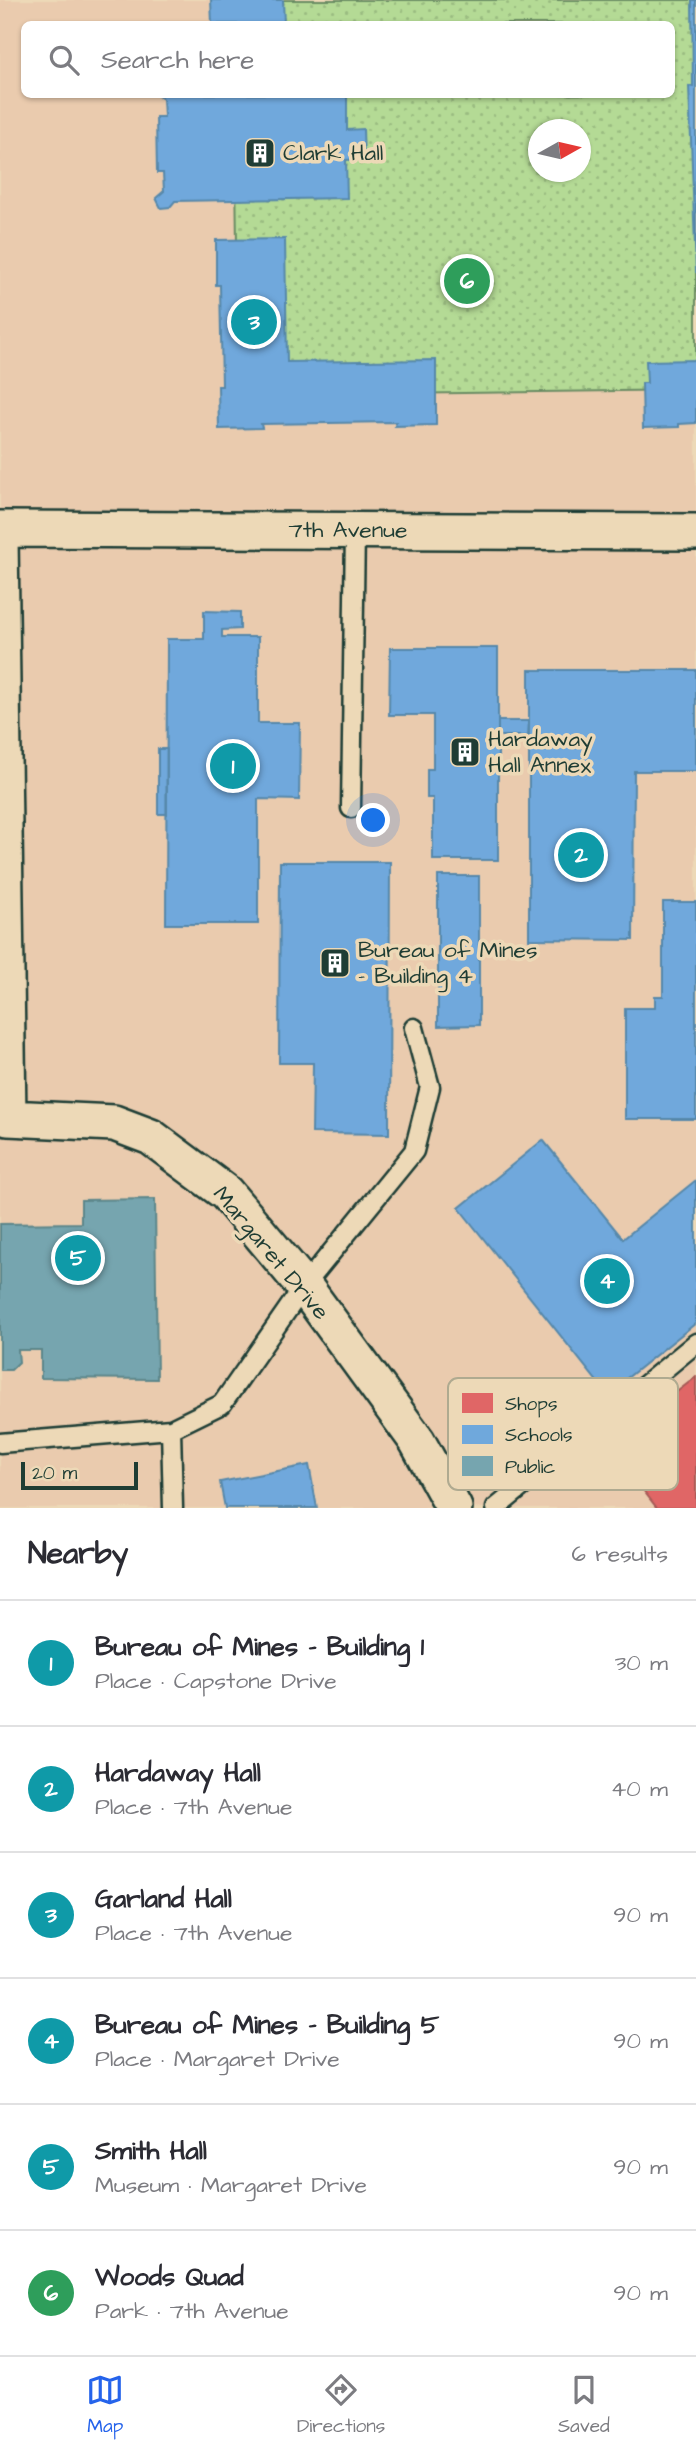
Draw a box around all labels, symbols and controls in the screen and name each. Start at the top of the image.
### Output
search box [21,21,675,98]
icon: search [45,41,83,79]
text: Search here [101,42,254,78]
north arrow [528,119,591,182]
building icon: Clark Hall [243,136,277,170]
place label: Clark Hall [283,137,384,169]
pin: 6 [444,255,490,307]
pin: 3 [231,296,277,348]
street label: 7th Avenue [289,514,407,546]
place label: Hardaway Hall Annex [488,723,593,781]
building icon: Hardaway Hall Annex [448,735,482,769]
pin: 1 [210,740,256,792]
your location [356,803,390,837]
pin: 2 [558,829,604,881]
place label: Bureau of Mines - Building 4 [358,934,538,993]
building icon: Bureau of Mines - Building 4 [318,946,352,980]
street label: Margaret Drive [205,1179,337,1328]
pin: 5 [55,1232,101,1284]
pin: 4 [584,1255,630,1307]
legend [448,1378,678,1490]
text: Shops [505,1391,557,1418]
text: Schools [505,1422,573,1449]
text: Public [505,1454,555,1481]
scale bar [21,1459,138,1491]
text: 20 m [32,1460,77,1487]
text: Nearby [28,1533,128,1575]
text: 6 results [572,1538,668,1570]
text: Bureau of Mines - Building 1 [95,1629,424,1665]
text: 1 [50,1647,52,1679]
text: 30 m [615,1647,668,1679]
text: Place · Capstone Drive [95,1665,337,1697]
text: Hardaway Hall [95,1755,261,1791]
text: 2 [44,1773,58,1805]
text: 40 m [611,1773,668,1805]
text: Place · 7th Avenue [95,1791,292,1823]
text: Garland Hall [95,1881,232,1917]
text: 3 [45,1899,57,1931]
text: 90 m [613,1899,668,1931]
text: Place · 7th Avenue [95,1917,292,1949]
text: Bureau of Mines - Building 5 [95,2007,439,2043]
text: 4 [43,2025,59,2057]
text: 90 m [613,2025,668,2057]
text: Place · Margaret Drive [95,2043,340,2075]
text: Smith Hall [95,2133,207,2169]
text: 5 [43,2151,59,2183]
text: 90 m [613,2151,668,2183]
text: Museum · Margaret Drive [95,2169,367,2201]
text: Woods Quad [95,2259,244,2295]
text: 6 [44,2277,58,2309]
text: 90 m [613,2277,668,2309]
text: Park · 7th Avenue [95,2295,289,2327]
tab: Map [86,2371,124,2440]
tab: Directions [297,2371,385,2440]
tab: Saved [558,2371,610,2440]

